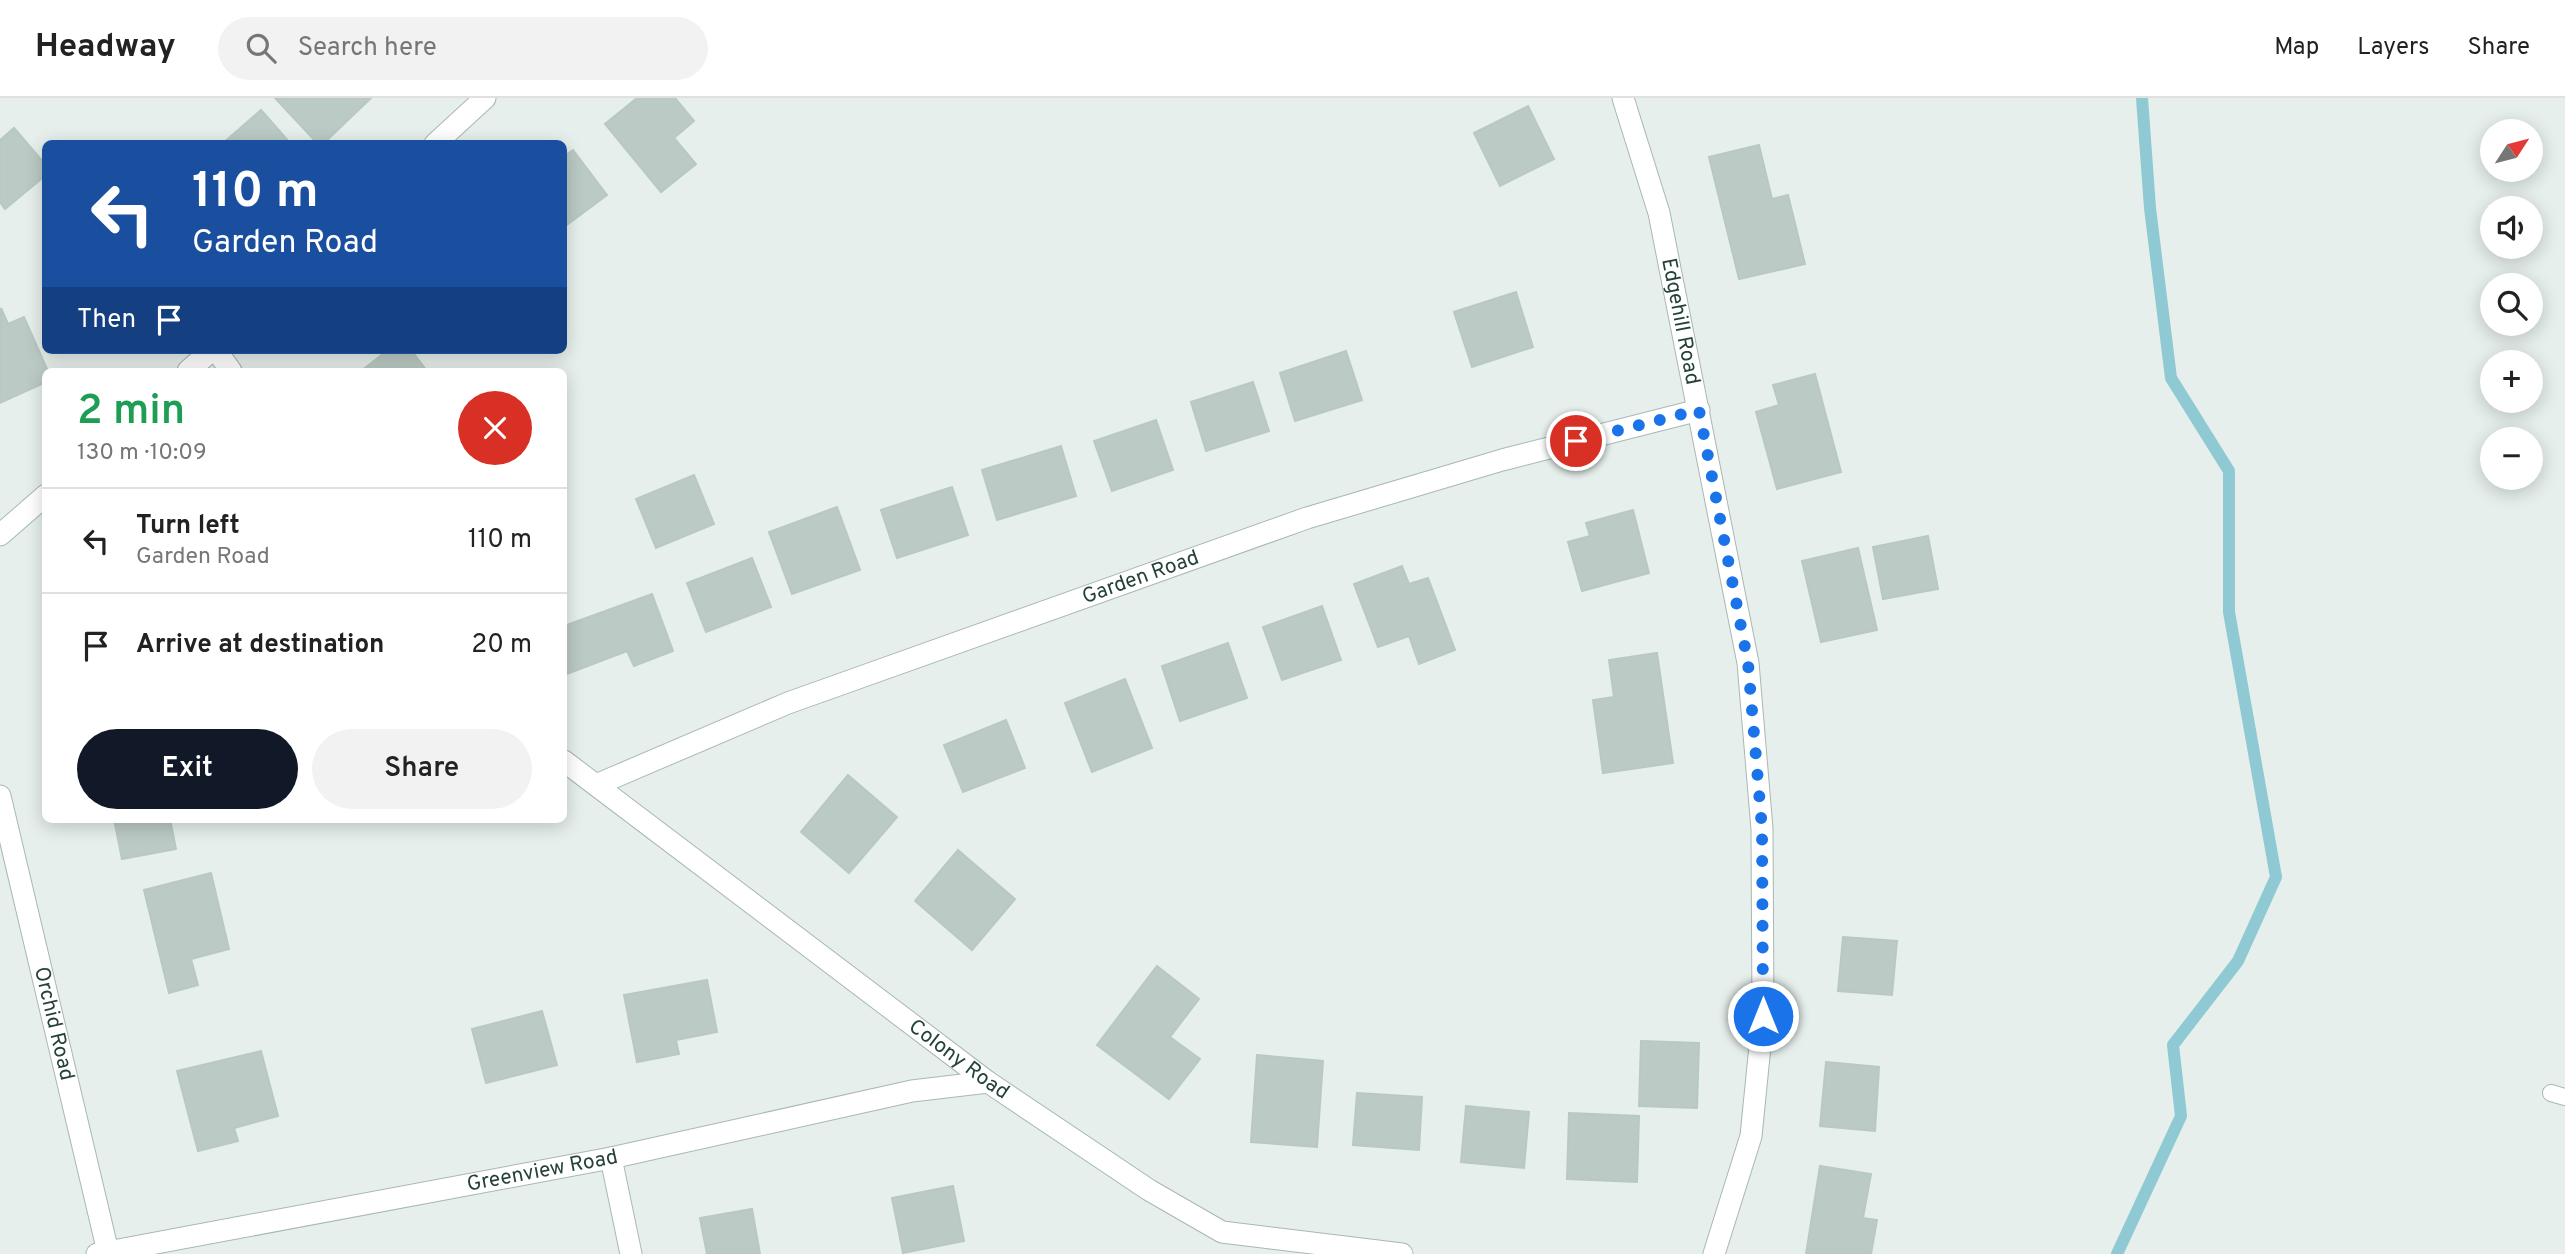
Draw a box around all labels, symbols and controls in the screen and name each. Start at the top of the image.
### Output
search box [218,17,708,80]
text: Headway [35,27,176,69]
icon: search [242,29,280,67]
text: Search here [298,32,437,65]
text: Map [2274,33,2319,63]
text: Layers [2357,33,2429,63]
text: Share [2467,33,2530,63]
north arrow [2480,119,2543,182]
map controls [2480,119,2543,490]
text: 110 m [192,163,319,225]
icon: left [77,168,168,259]
button: sound [2480,196,2543,259]
text: Garden Road [192,224,378,264]
street label: Edgehill Road [1655,256,1706,387]
button: search [2480,273,2543,336]
icon: arrive [150,301,188,339]
text: Then [77,304,136,337]
button: + [2480,350,2543,413]
text: 2 min [77,386,185,439]
button: close [458,391,532,465]
pin [1546,411,1606,471]
icon: arrive [1557,422,1595,460]
button: − [2480,427,2543,490]
text: 130 m · 10:09 [77,439,207,468]
text: Turn left [136,510,240,543]
icon: left [77,522,115,560]
text: 110 m [468,524,532,557]
text: Garden Road [136,543,270,572]
street label: Garden Road [1078,544,1203,611]
icon: arrive [77,627,115,665]
text: Arrive at destination [136,629,384,662]
text: 20 m [471,629,532,662]
button: Exit [77,729,298,809]
button: Share [312,729,532,809]
street label: Orchid Road [27,964,80,1083]
position arrow [1726,979,1800,1053]
street label: Colony Road [903,1013,1014,1106]
street label: Greenview Road [465,1143,620,1198]

